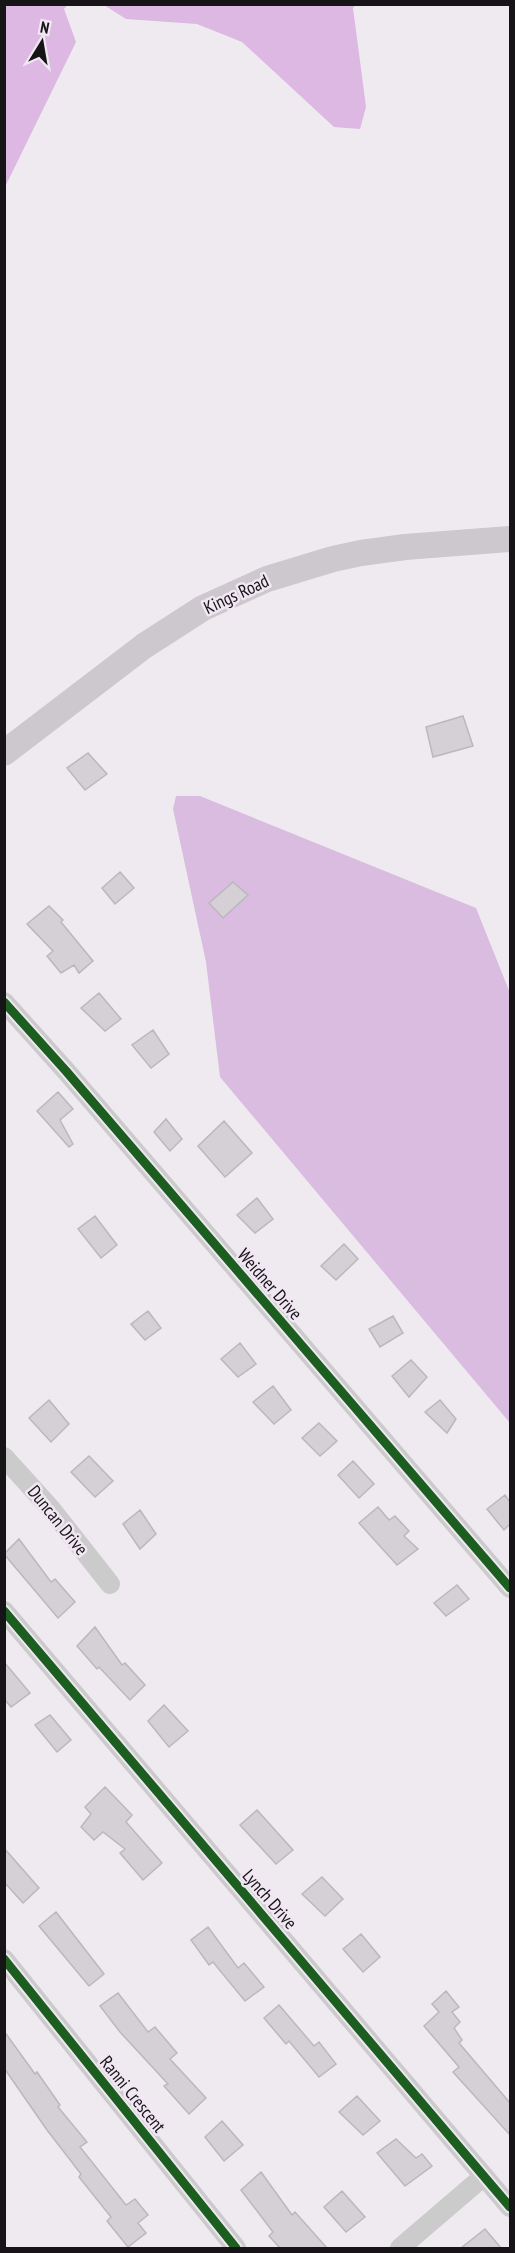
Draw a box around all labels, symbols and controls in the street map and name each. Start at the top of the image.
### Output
north arrow [12,12,72,72]
text: N [39,17,51,38]
street label: Kings Road [200,569,272,619]
street label: Weidner Drive [233,1243,307,1325]
street label: Duncan Drive [23,1480,93,1560]
street label: Lynch Drive [238,1864,302,1934]
street label: Ranni Crescent [95,2051,171,2137]

